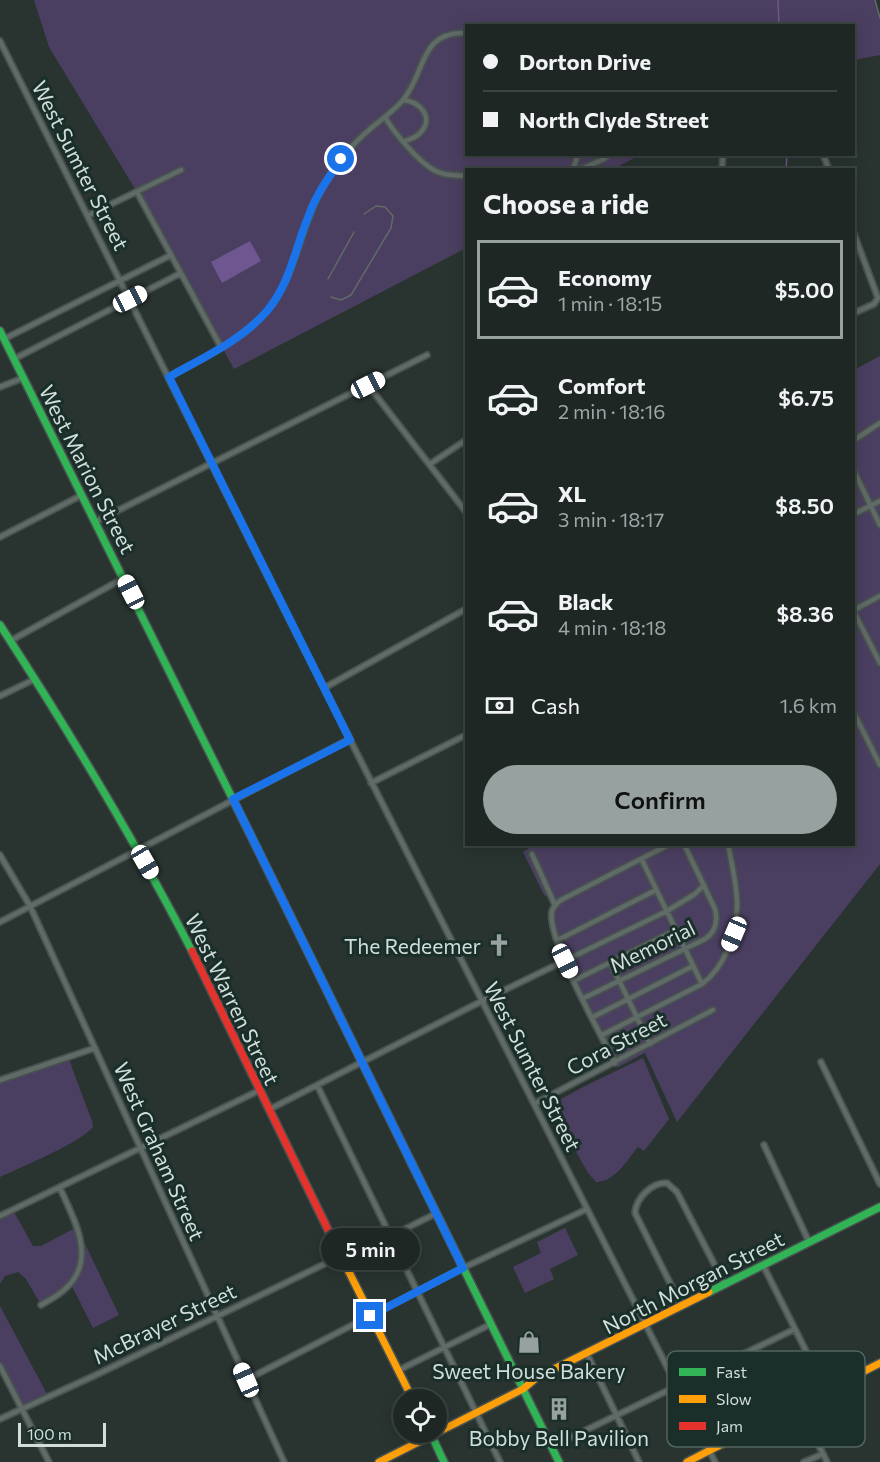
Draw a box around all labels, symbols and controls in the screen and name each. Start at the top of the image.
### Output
text: Dorton Drive [519,48,651,75]
street label: West Sumter Street [27,76,135,254]
text: North Clyde Street [519,106,709,133]
route start [327,145,354,172]
text: Choose a ride [483,187,649,220]
icon: car [486,263,540,317]
text: Economy [558,264,652,291]
text: $5.00 [775,276,834,303]
car [110,283,150,315]
text: 1 min · 18:15 [558,291,662,315]
car [348,369,388,401]
icon: car [486,371,540,425]
text: Comfort [558,372,646,399]
street label: West Marion Street [35,381,141,557]
text: $6.75 [778,384,834,411]
text: 2 min · 18:16 [558,399,665,423]
icon: car [486,479,540,533]
text: XL [558,480,586,507]
text: $8.50 [775,492,834,519]
text: 3 min · 18:17 [558,507,664,531]
car [115,572,147,612]
icon: car [486,587,540,641]
text: Black [558,588,613,615]
text: $8.36 [776,600,834,627]
text: 4 min · 18:18 [558,615,666,639]
icon: cash [483,689,516,722]
text: Cash [531,692,580,719]
text: 1.6 km [780,693,837,717]
button: Confirm [483,765,837,834]
car [128,842,162,882]
street label: West Warren Street [181,909,285,1089]
car [719,914,749,954]
street label: Memorial [605,915,699,977]
church icon: The Redeemer [486,932,512,958]
place label: The Redeemer [344,933,481,958]
car [549,941,581,981]
street label: West Sumter Street [479,977,587,1155]
street label: Cora Street [562,1006,670,1080]
street label: West Graham Street [109,1058,211,1244]
street label: North Morgan Street [598,1225,788,1339]
callout: 5 min [320,1229,419,1271]
text: 5 min [346,1237,395,1261]
street label: McBrayer Street [88,1278,240,1368]
route end [356,1302,383,1329]
shop icon: Sweet House Bakery [516,1329,542,1355]
legend [667,1351,865,1447]
place label: Sweet House Bakery [432,1358,626,1383]
car [230,1360,262,1400]
text: Fast [716,1362,747,1381]
map controls [393,1389,447,1443]
button: locate [393,1389,447,1443]
text: Slow [716,1389,752,1408]
building icon: Bobby Bell Pavilion [546,1396,572,1422]
text: Jam [716,1416,743,1435]
scale bar [18,1420,106,1448]
text: 100 m [27,1424,72,1443]
place label: Bobby Bell Pavilion [469,1425,649,1450]

